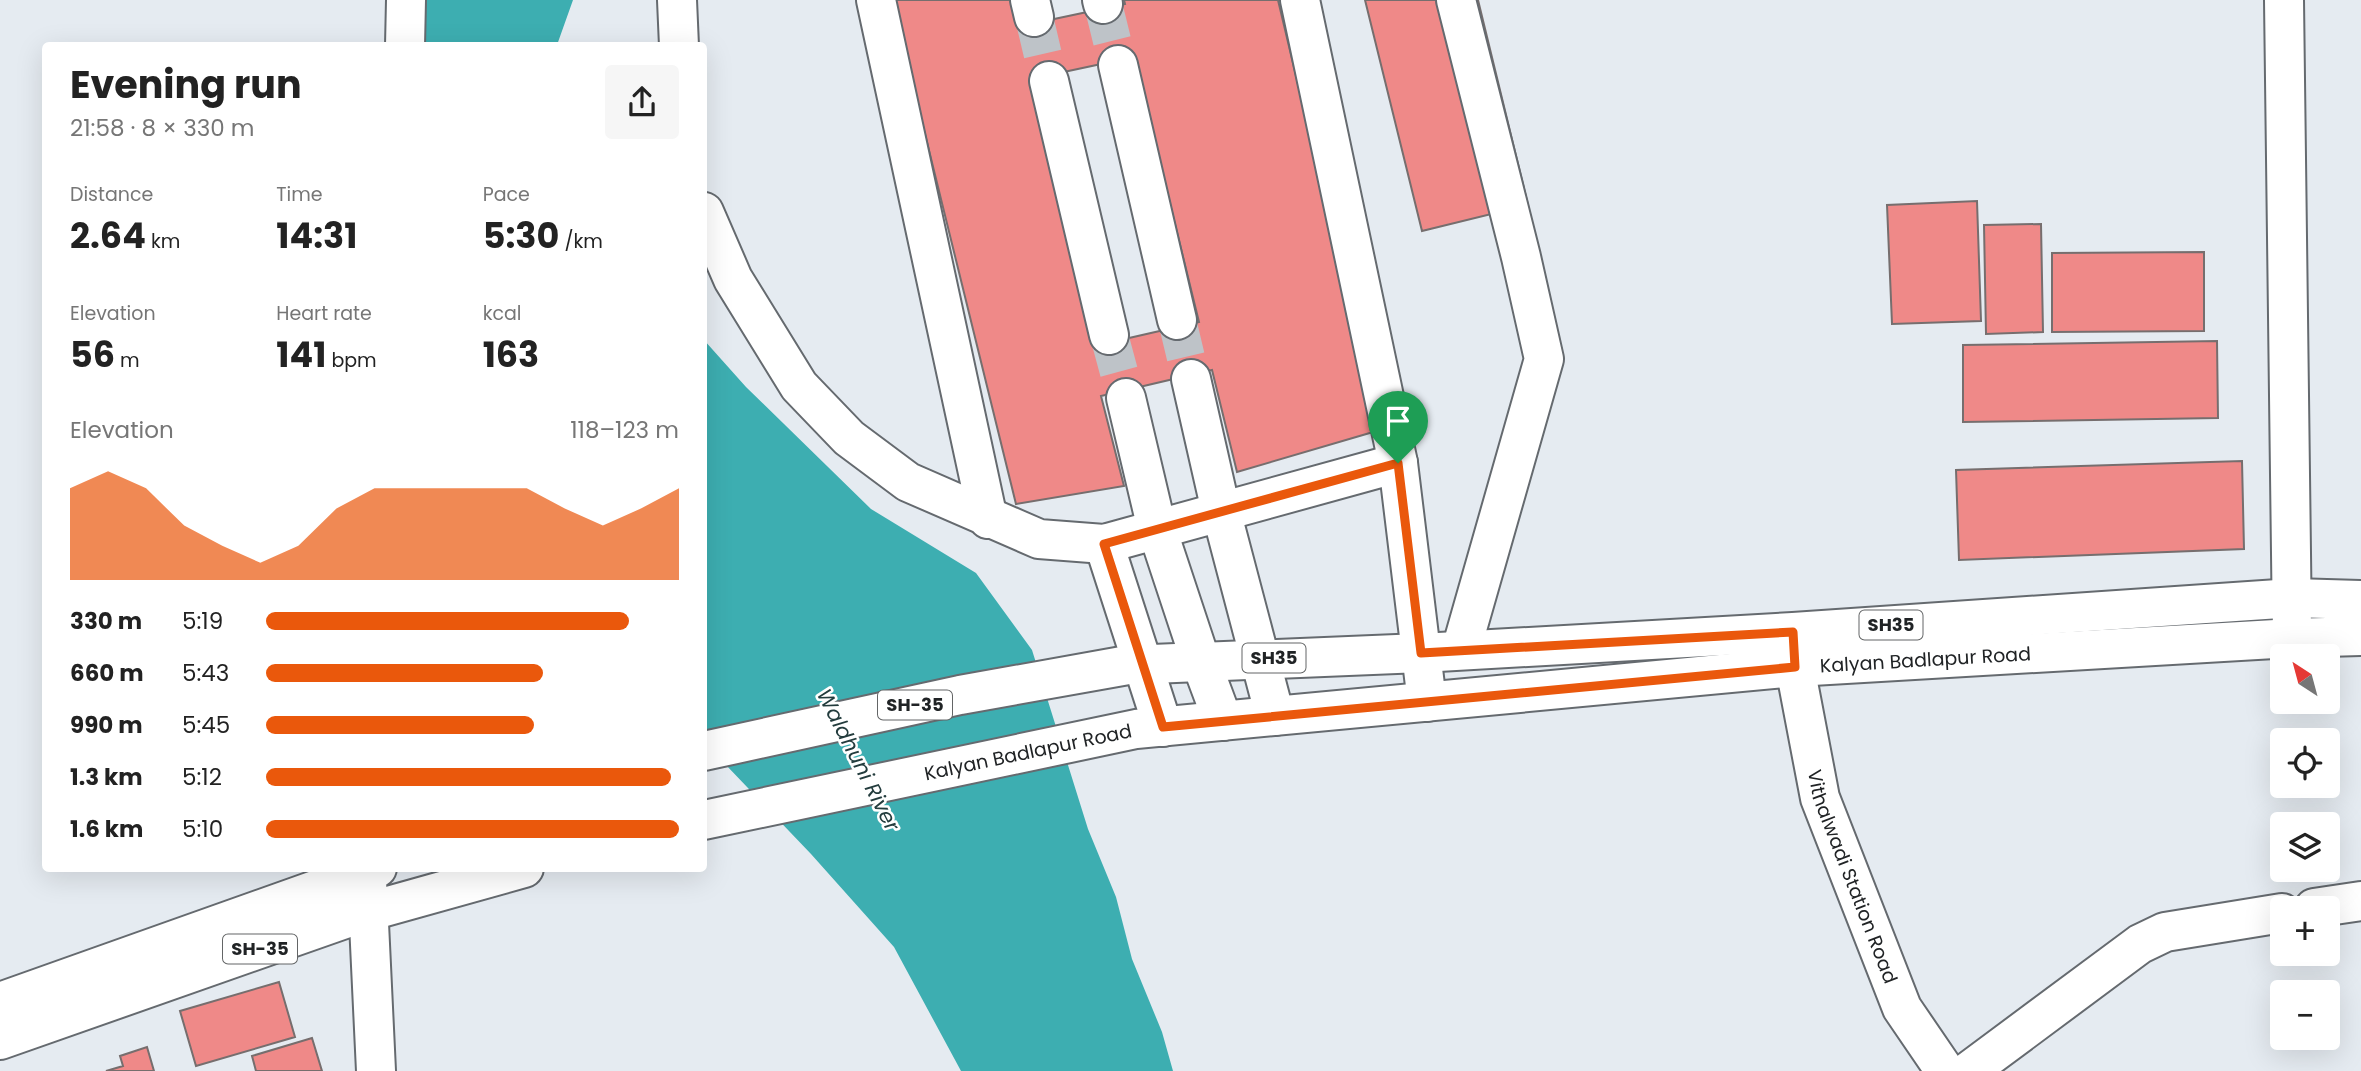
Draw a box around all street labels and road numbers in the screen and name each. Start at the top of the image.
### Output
road number: SH35 [1860,610,1923,640]
street label: Kalyan Badlapur Road [1819,640,2032,680]
road number: SH35 [1242,644,1306,672]
road number: SH-35 [878,690,952,720]
street label: Kalyan Badlapur Road [922,717,1134,787]
street label: Vithalwadi Station Road [1801,767,1904,987]
road number: SH-35 [223,934,297,964]

